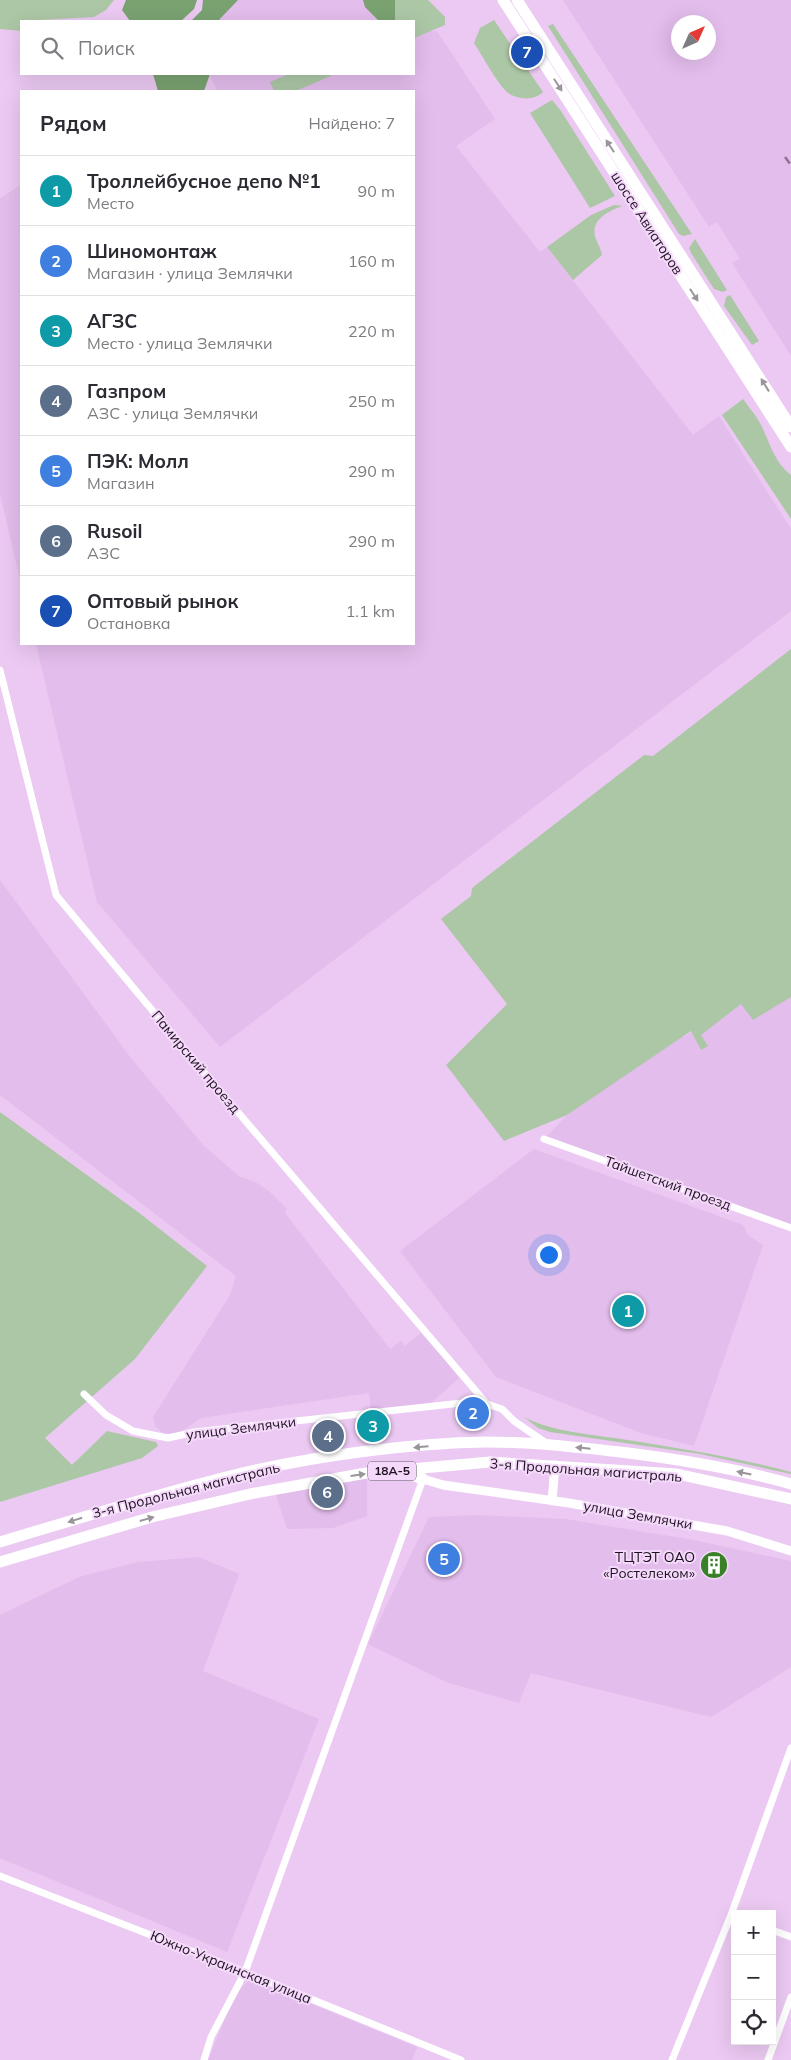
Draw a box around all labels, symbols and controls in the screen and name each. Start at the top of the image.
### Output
north arrow [671,15,716,60]
search box [20,20,415,75]
pin: 7 [511,33,543,71]
icon: search [38,34,66,62]
text: Поиск [78,36,135,60]
one-way arrow [553,78,563,92]
text: Рядом [40,110,107,136]
text: Найдено: 7 [309,113,395,133]
one-way arrow [605,140,615,153]
street label: шоссе Авиаторов [607,168,687,278]
text: Троллейбусное депо №1 [87,169,321,193]
text: 1 [51,181,61,201]
text: 90 m [358,181,395,201]
text: Место [87,193,134,213]
text: Шиномонтаж [87,239,217,263]
text: 2 [51,251,61,271]
text: 160 m [348,251,395,271]
text: Магазин · улица Землячки [87,263,293,283]
one-way arrow [689,288,698,302]
text: АГЗС [87,309,137,333]
text: 3 [51,321,61,341]
text: 220 m [348,321,395,341]
text: Место · улица Землячки [87,333,272,353]
text: Газпром [87,379,166,403]
one-way arrow [761,379,770,392]
text: 4 [51,391,61,411]
text: 250 m [348,391,395,411]
text: АЗС · улица Землячки [87,403,258,423]
text: ПЭК: Молл [87,449,189,473]
text: 5 [51,461,61,481]
text: 290 m [348,461,395,481]
text: Магазин [87,473,155,493]
text: Rusoil [87,519,142,543]
text: 6 [51,531,61,551]
text: 290 m [348,531,395,551]
text: АЗС [87,543,120,563]
text: Оптовый рынок [87,589,238,613]
text: 7 [51,601,61,621]
text: 1.1 km [346,601,395,621]
text: Остановка [87,613,171,633]
street label: Памирский проезд [148,1007,245,1118]
street label: Тайшетский проезд [602,1152,734,1214]
your location [536,1242,562,1268]
pin: 1 [612,1292,644,1330]
pin: 2 [457,1394,489,1432]
pin: 3 [357,1407,389,1445]
street label: улица Землячки [185,1412,297,1444]
pin: 4 [312,1417,344,1455]
one-way arrow [413,1443,429,1451]
one-way arrow [575,1444,591,1452]
street label: 3-я Продольная магистраль [489,1454,683,1486]
street label: 3-я Продольная магистраль [90,1458,282,1522]
road number: 18А-5 [368,1462,416,1480]
one-way arrow [736,1469,751,1477]
one-way arrow [350,1470,366,1478]
pin: 6 [311,1473,343,1511]
street label: улица Землячки [582,1497,694,1533]
one-way arrow [140,1514,155,1522]
one-way arrow [67,1516,82,1524]
pin: 5 [428,1540,460,1578]
place label: ТЦТЭТ ОАО «Ростелеком» [603,1548,695,1582]
building icon: ТЦТЭТ ОАО «Ростелеком» [699,1550,729,1580]
map controls [731,1910,776,2045]
button: + [731,1910,776,1955]
street label: Южно-Украинская улица [148,1926,314,2008]
button: − [731,1955,776,2000]
button: locate [731,2000,776,2045]

